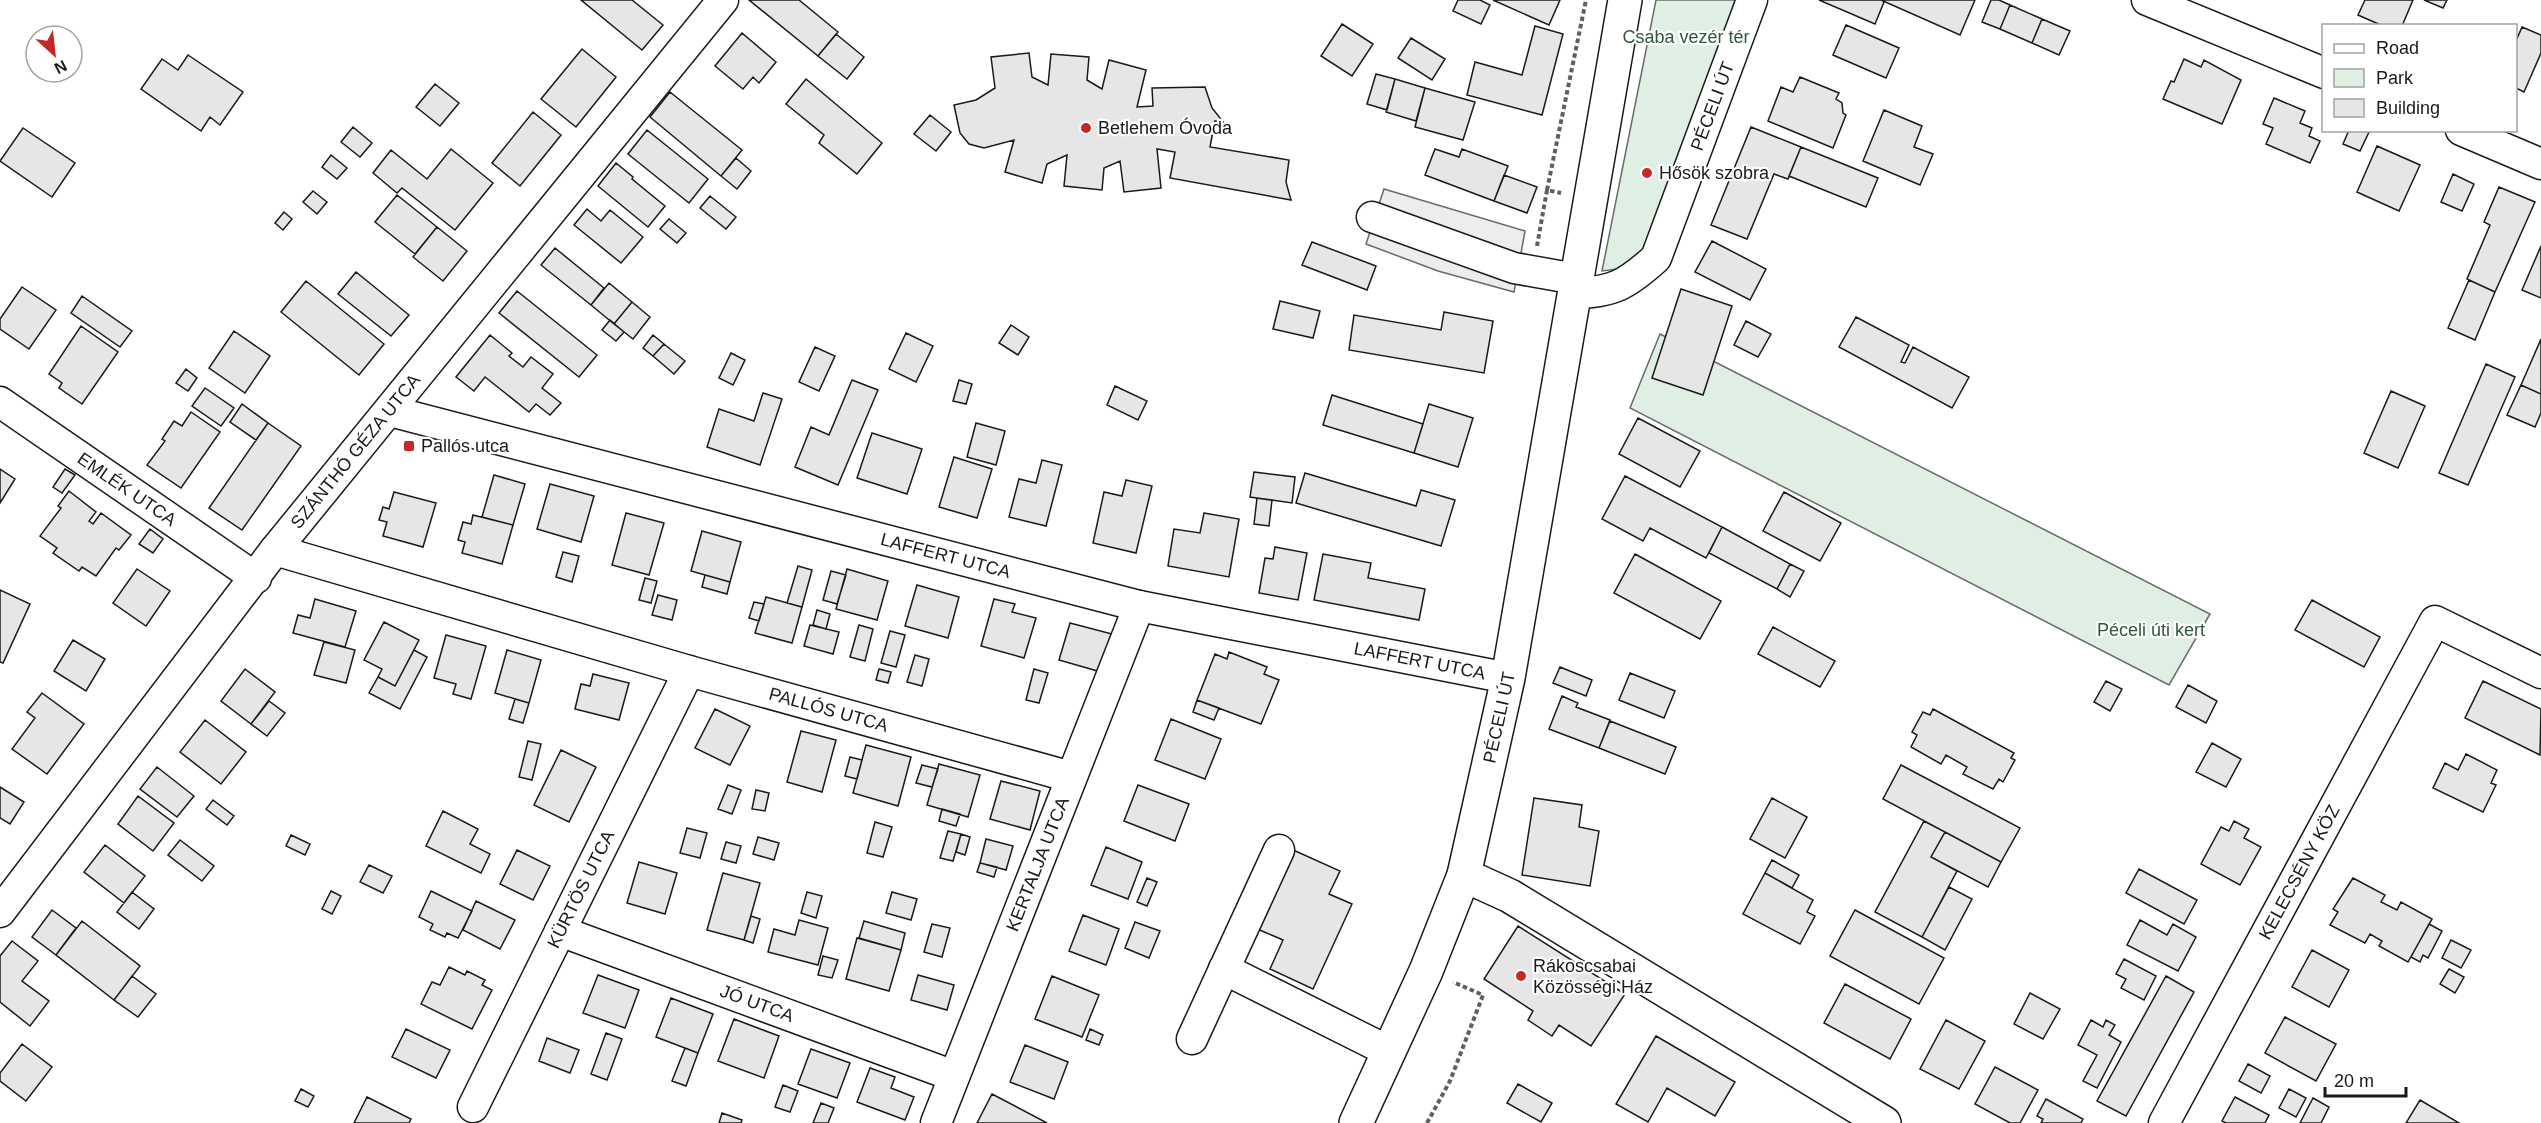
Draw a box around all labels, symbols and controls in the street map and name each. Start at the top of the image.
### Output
north arrow [24,24,84,84]
legend [2322,24,2517,132]
park label: Csaba vezér tér [1622,27,1750,47]
text: Road [2376,38,2419,58]
text: N [52,57,70,77]
street label: PÉCELI ÚT [1687,59,1738,153]
text: Park [2376,68,2414,88]
text: Building [2376,98,2440,118]
place label: Betlehem Óvoda [1098,117,1233,138]
marker: Betlehem Óvoda [1079,121,1093,135]
place label: Hősök szobra [1659,163,1770,183]
marker: Hősök szobra [1640,166,1654,180]
street label: SZÁNTHÓ GÉZA UTCA [287,370,424,532]
place label: Pallós utca [421,436,510,456]
marker: Pallós utca [402,439,416,453]
street label: EMLÉK UTCA [74,448,180,530]
street label: LAFFERT UTCA [878,529,1013,582]
park label: Péceli úti kert [2097,620,2205,640]
street label: LAFFERT UTCA [1352,638,1487,683]
street label: PÉCELI ÚT [1479,670,1519,765]
street label: PALLÓS UTCA [767,684,890,736]
street label: KERTALJA UTCA [1002,794,1073,934]
street label: KELECSÉNY KÖZ [2255,802,2344,943]
street label: KÜRTÖS UTCA [543,827,618,951]
place label: Rákoscsabai Közösségi Ház [1533,956,1653,997]
marker: Rákoscsabai Közösségi Ház [1514,969,1528,983]
street label: JÓ UTCA [717,981,797,1026]
scale bar [2325,1060,2406,1098]
text: 20 m [2334,1071,2374,1091]

